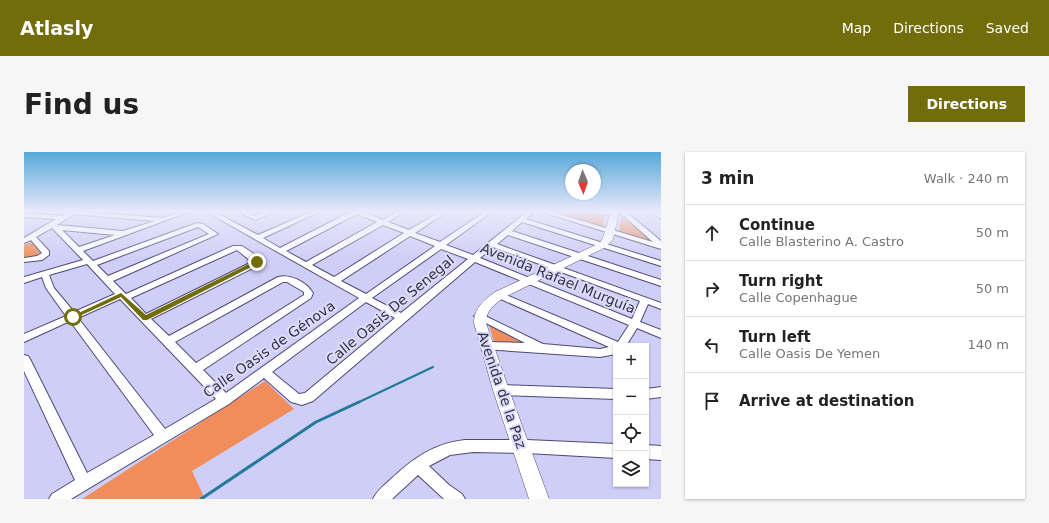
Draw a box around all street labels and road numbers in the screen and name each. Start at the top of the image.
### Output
street label: Avenida Rafael Murguía [478,240,638,316]
street label: Calle Oasis De Senegal [323,252,457,368]
street label: Calle Oasis de Génova [200,297,338,401]
street label: Avenida de la Paz [474,329,530,451]

